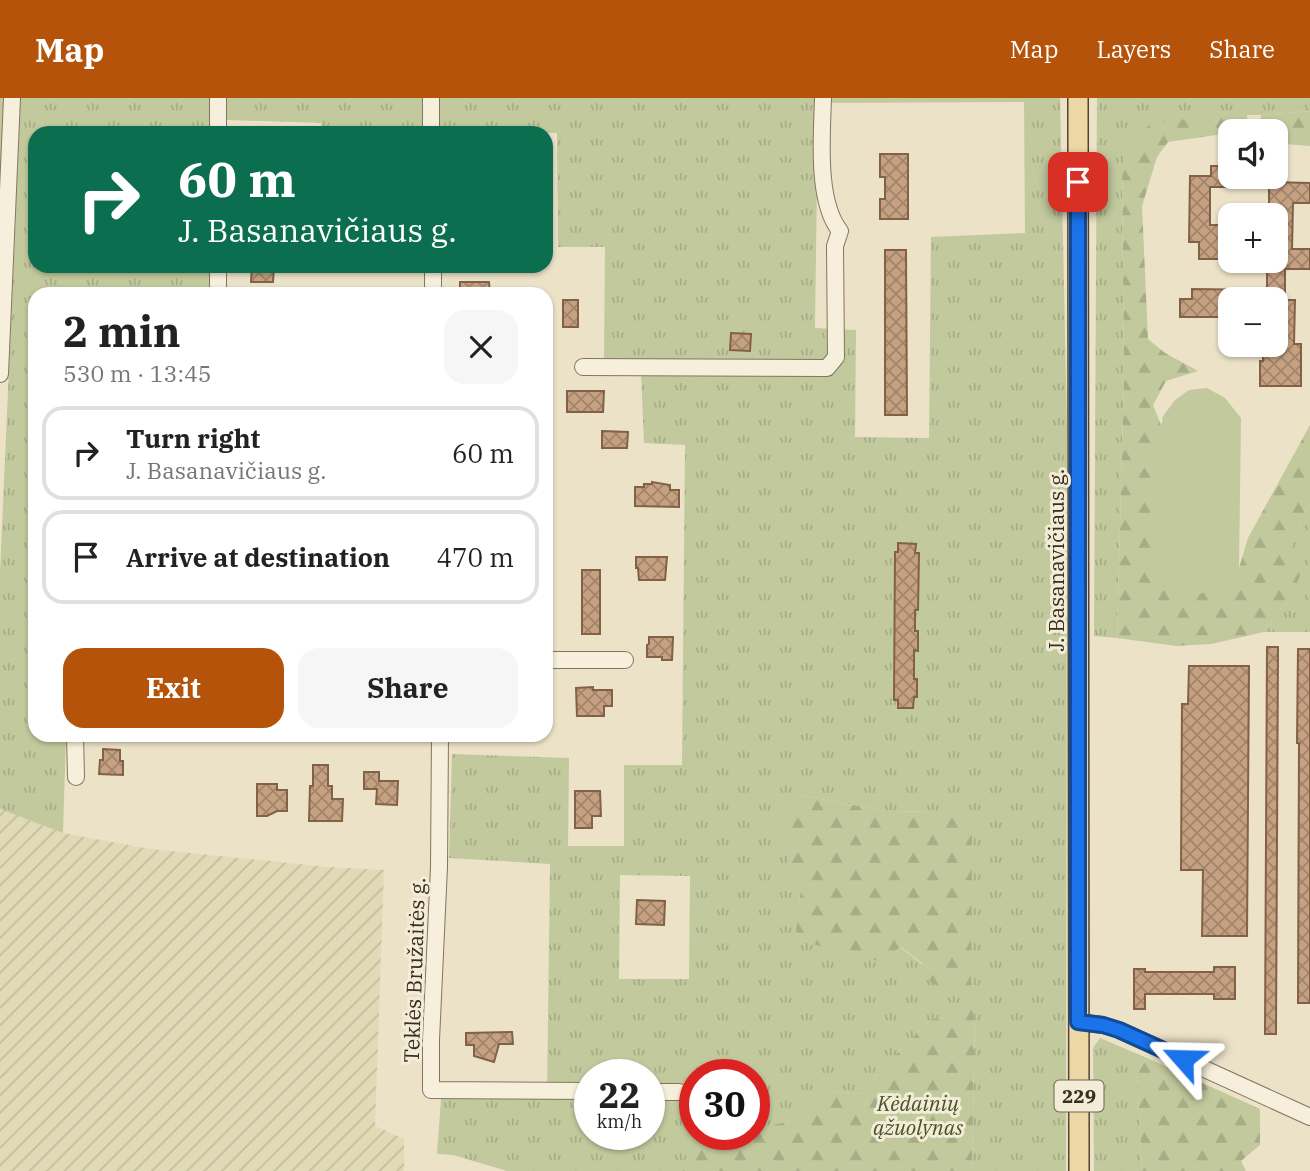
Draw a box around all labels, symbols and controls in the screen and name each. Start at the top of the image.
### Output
text: Map [35,28,104,71]
text: Map [1010,33,1058,65]
text: Layers [1096,33,1171,65]
text: Share [1209,33,1275,65]
map controls [1218,119,1288,357]
button: sound [1218,119,1288,189]
text: 60 m [178,147,296,210]
pin [1048,152,1108,212]
icon: right [63,154,154,245]
icon: arrive [1059,163,1097,201]
button: + [1218,203,1288,273]
text: J. Basanavičiaus g. [178,209,457,251]
button: − [1218,287,1288,357]
text: 2 min [63,304,181,359]
button: close [444,310,518,384]
text: 530 m · 13:45 [63,358,212,388]
text: Turn right [126,421,260,455]
icon: right [67,434,105,472]
text: 60 m [452,436,514,470]
text: J. Basanavičiaus g. [126,455,326,485]
street label: J. Basanavičiaus g. [1042,469,1070,652]
icon: arrive [67,538,105,576]
text: Arrive at destination [126,540,390,574]
text: 470 m [436,540,514,574]
button: Exit [63,648,284,728]
button: Share [298,648,518,728]
street label: Teklės Bružaitės g. [397,877,431,1063]
position arrow [1146,1022,1220,1096]
speed limit sign: 30 [679,1059,770,1150]
text: 22 [598,1072,641,1118]
road number: 229 [1054,1080,1104,1112]
park label: Kėdainių ąžuolynas [873,1089,963,1141]
text: km/h [597,1110,642,1133]

